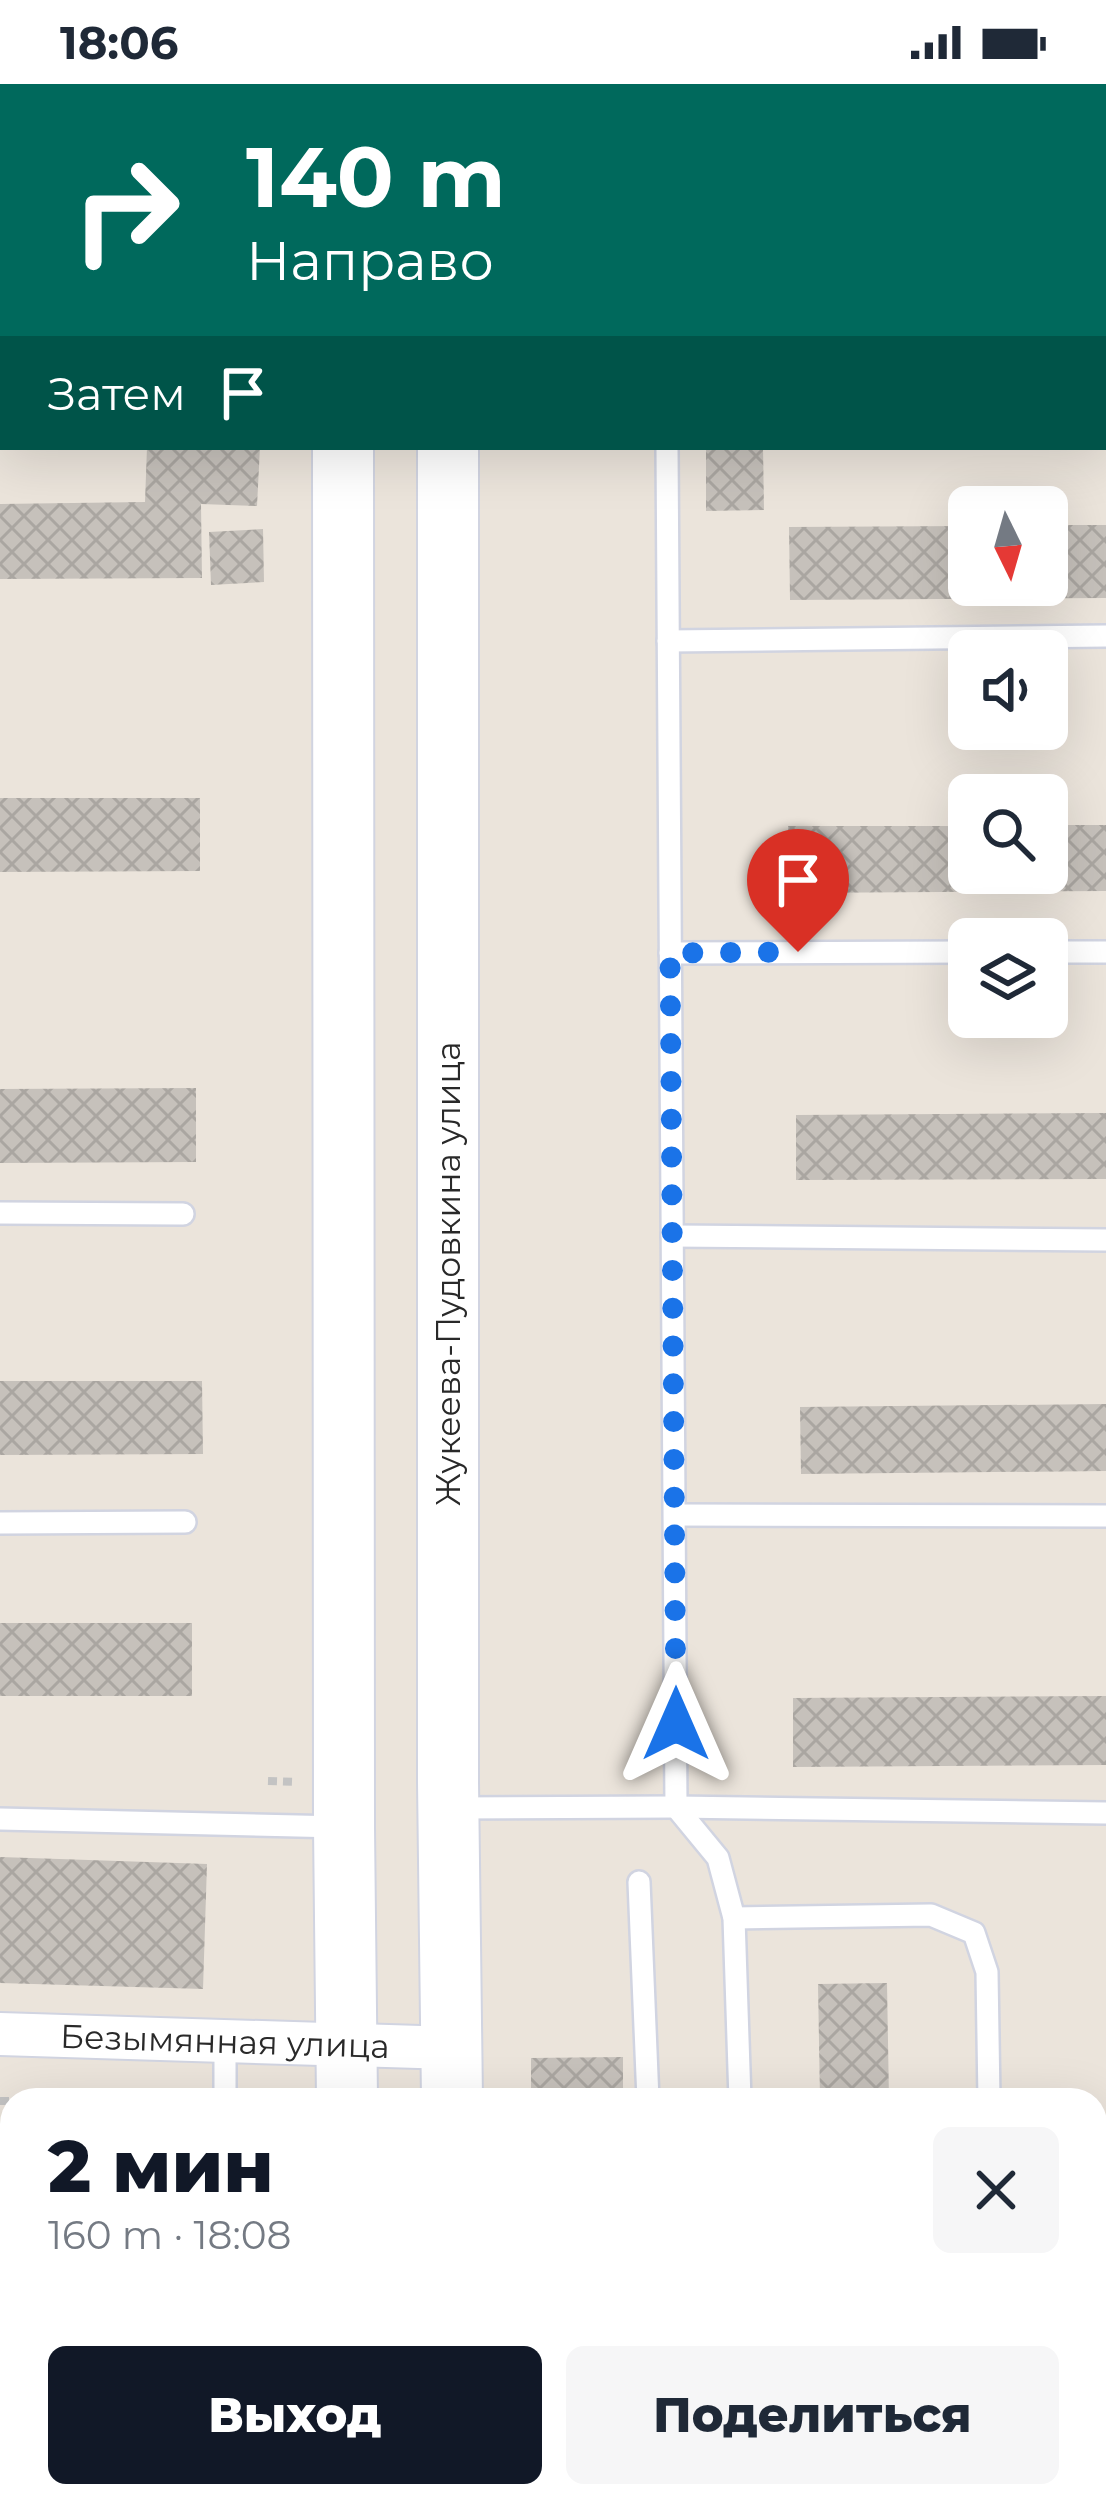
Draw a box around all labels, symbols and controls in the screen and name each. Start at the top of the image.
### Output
text: 18:06 [60,15,178,70]
text: 140 m [246,126,506,228]
icon: right [48,132,204,288]
text: Направо [246,228,494,294]
icon: arrive [210,360,276,426]
text: Затем [48,366,186,421]
north arrow [948,486,1068,606]
map controls [948,486,1068,1038]
button: sound [948,630,1068,750]
button: search [948,774,1068,894]
pin [747,829,849,952]
icon: arrive [765,847,831,913]
button: layers [948,918,1068,1038]
street label: Жукеева-Пудовкина улица [428,1042,468,1506]
position arrow [613,1661,739,1787]
street label: Безымянная улица [60,2016,390,2066]
text: 2 мин [48,2122,274,2210]
button: close [933,2127,1059,2253]
text: 160 m · 18:08 [48,2211,291,2259]
button: Выход [48,2346,542,2484]
button: Поделиться [566,2346,1059,2484]

